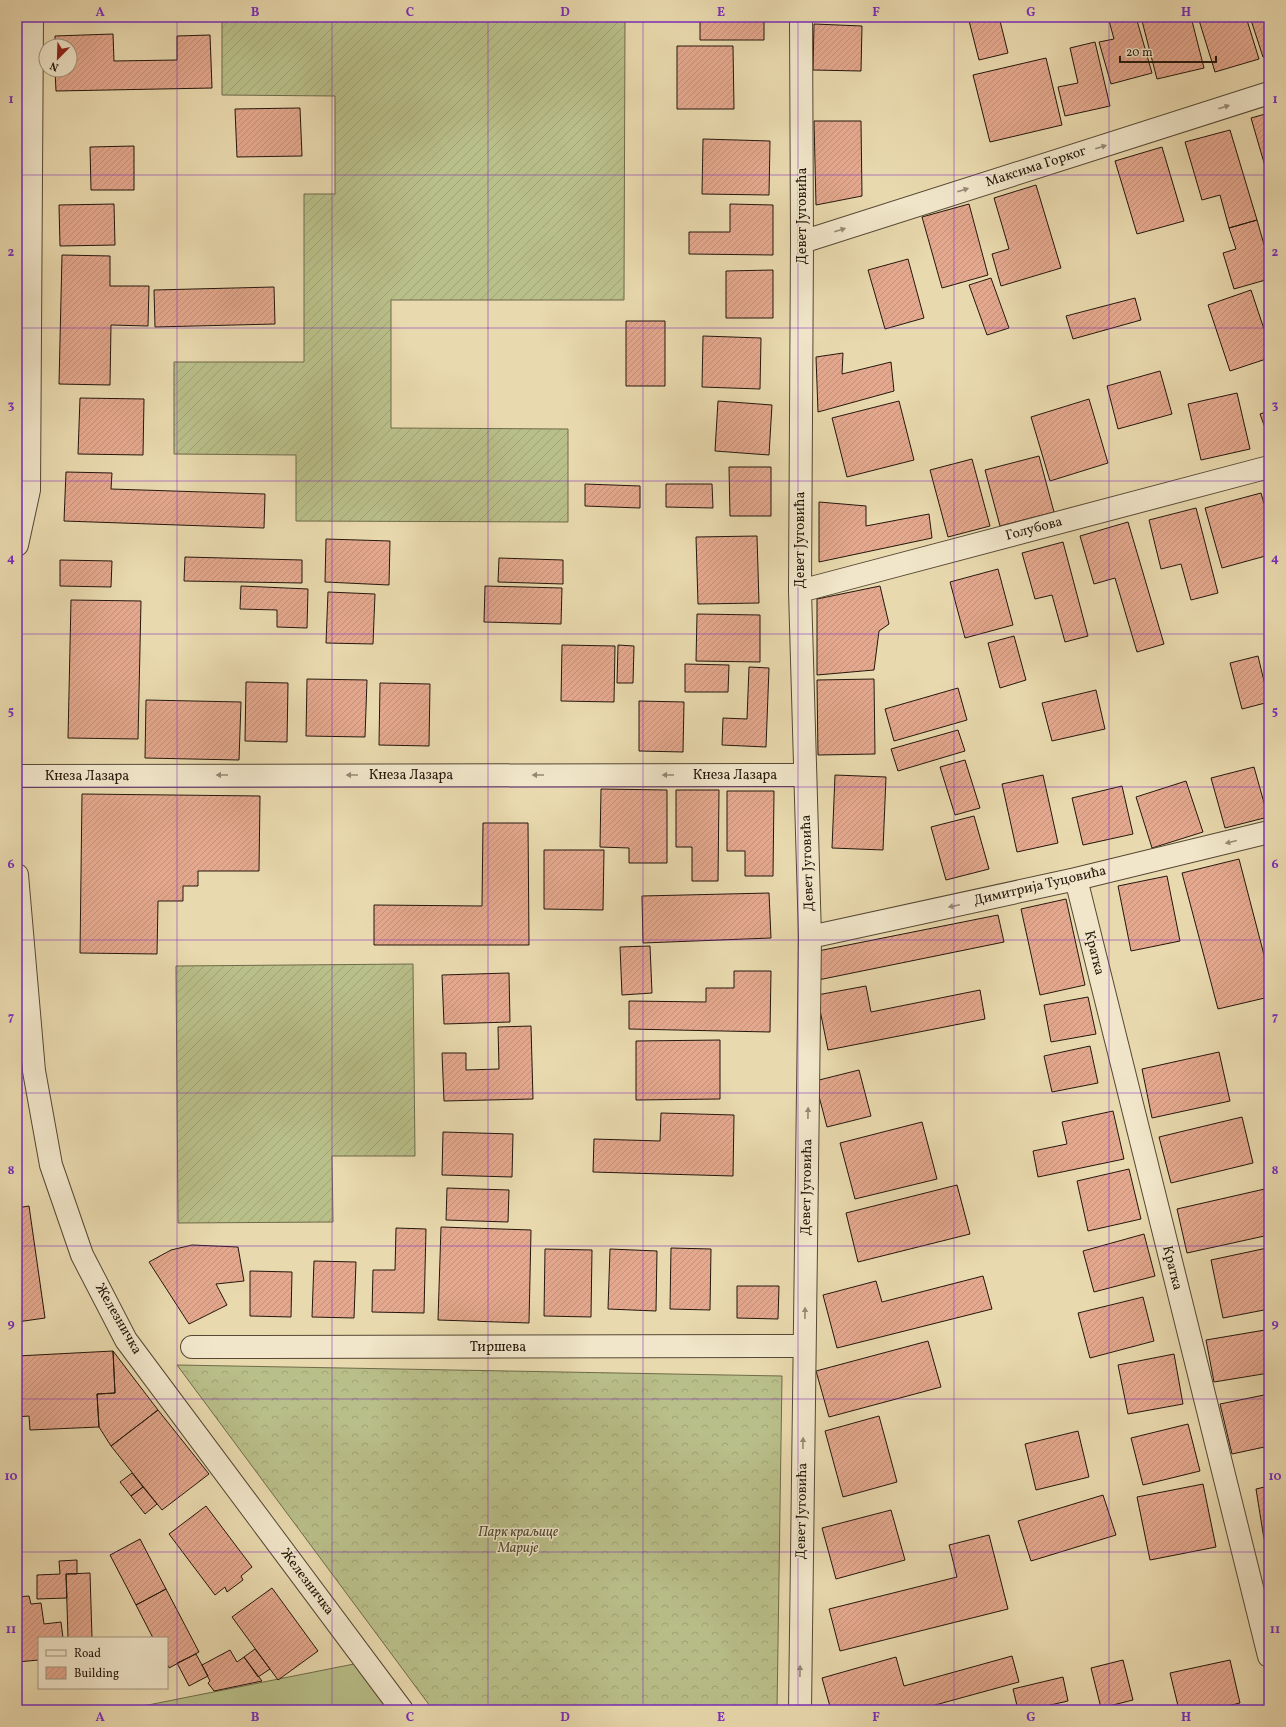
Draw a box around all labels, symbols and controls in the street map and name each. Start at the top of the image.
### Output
text: A [95,4,105,22]
text: B [251,4,260,22]
text: C [406,4,414,22]
text: D [560,4,570,22]
text: E [717,4,725,22]
text: F [872,4,880,22]
text: G [1026,4,1036,22]
text: H [1181,4,1191,22]
north arrow [38,38,78,78]
scale bar [1120,38,1216,64]
text: 20 m [1126,45,1153,61]
text: N [48,57,61,74]
text: 1 [8,91,14,109]
text: 1 [1272,91,1278,109]
one-way arrow [1219,104,1231,110]
street label: Максима Горког [983,142,1089,192]
one-way arrow [1095,144,1107,150]
street label: Девет Југовића [793,168,812,264]
one-way arrow [958,187,970,193]
one-way arrow [834,227,846,233]
text: 2 [8,244,15,262]
text: 2 [1272,244,1279,262]
text: 3 [8,397,15,415]
text: 3 [1272,397,1279,415]
street label: Девет Југовића [791,492,810,588]
street label: Голубова [1003,512,1065,546]
text: 4 [7,550,15,568]
text: 4 [1271,550,1279,568]
text: 5 [8,703,14,721]
text: 5 [1272,703,1278,721]
street label: Кнеза Лазара [369,766,453,785]
street label: Кнеза Лазара [693,766,777,785]
street label: Кнеза Лазара [45,767,129,786]
one-way arrow [216,772,228,779]
one-way arrow [345,772,358,778]
one-way arrow [531,772,544,778]
one-way arrow [661,772,674,778]
street label: Девет Југовића [797,814,819,912]
one-way arrow [1225,839,1237,845]
text: 6 [7,856,15,874]
text: 6 [1271,856,1279,874]
street label: Димитрија Туцовића [972,861,1108,911]
one-way arrow [948,903,961,909]
street label: Кратка [1079,929,1109,977]
text: 7 [8,1009,14,1027]
text: 7 [1272,1009,1278,1027]
one-way arrow [805,1106,811,1119]
street label: Девет Југовића [797,1138,817,1236]
text: 8 [7,1162,15,1180]
text: 8 [1271,1162,1279,1180]
street label: Кратка [1157,1244,1187,1292]
street label: Железничка [90,1280,146,1358]
one-way arrow [802,1306,808,1319]
text: 9 [7,1315,15,1333]
text: 9 [1271,1315,1279,1333]
street label: Тиршева [470,1338,526,1357]
one-way arrow [800,1436,806,1449]
street label: Девет Југовића [792,1462,812,1560]
text: 10 [4,1468,18,1486]
text: 10 [1268,1468,1282,1486]
park label: Парк краљице Марије [478,1523,558,1558]
street label: Железничка [276,1545,338,1619]
text: 11 [6,1621,16,1639]
text: 11 [1270,1621,1280,1639]
legend [38,1637,168,1689]
text: Road [74,1646,101,1662]
one-way arrow [797,1664,803,1677]
text: Building [74,1666,119,1682]
text: A [95,1709,105,1727]
text: B [251,1709,260,1727]
text: C [406,1709,414,1727]
text: D [560,1709,570,1727]
text: E [717,1709,725,1727]
text: F [872,1709,880,1727]
text: G [1026,1709,1036,1727]
text: H [1181,1709,1191,1727]

